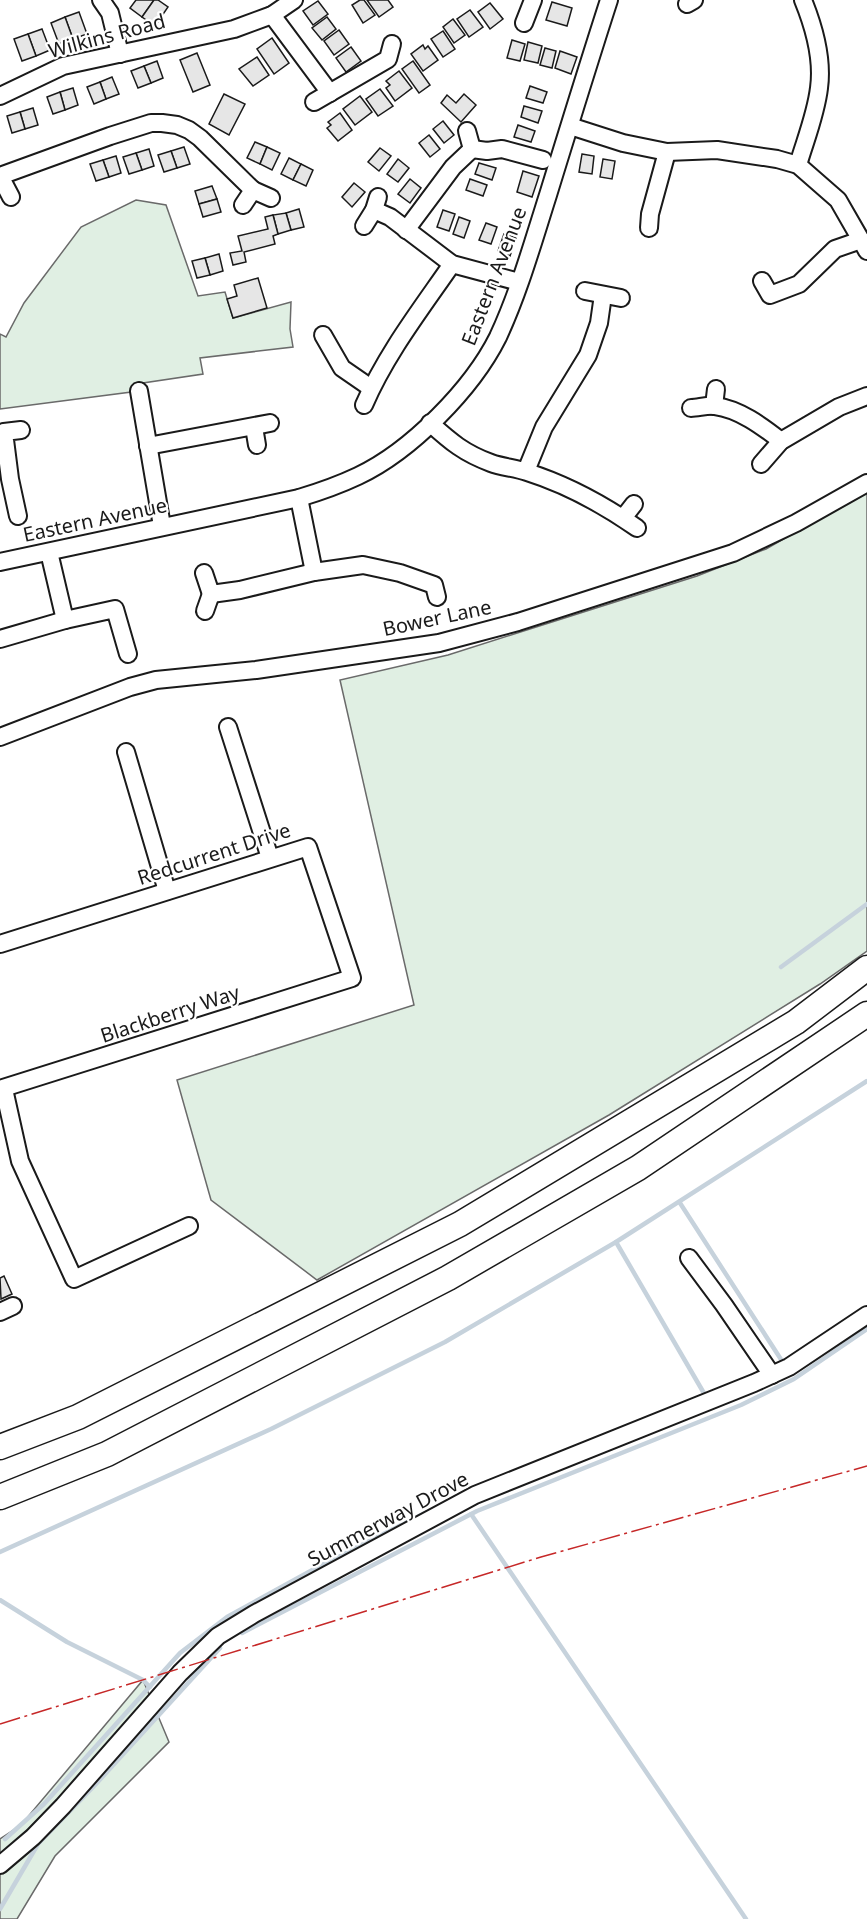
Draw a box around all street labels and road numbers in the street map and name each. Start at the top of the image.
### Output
street label: Wilkins Road [45,7,168,64]
street label: Eastern Avenue [455,203,532,349]
street label: Eastern Avenue [20,491,169,548]
street label: Bower Lane [380,593,494,642]
street label: Redcurrent Drive [134,816,294,891]
street label: Blackberry Way [97,978,244,1049]
street label: Summerway Drove [303,1465,473,1572]

